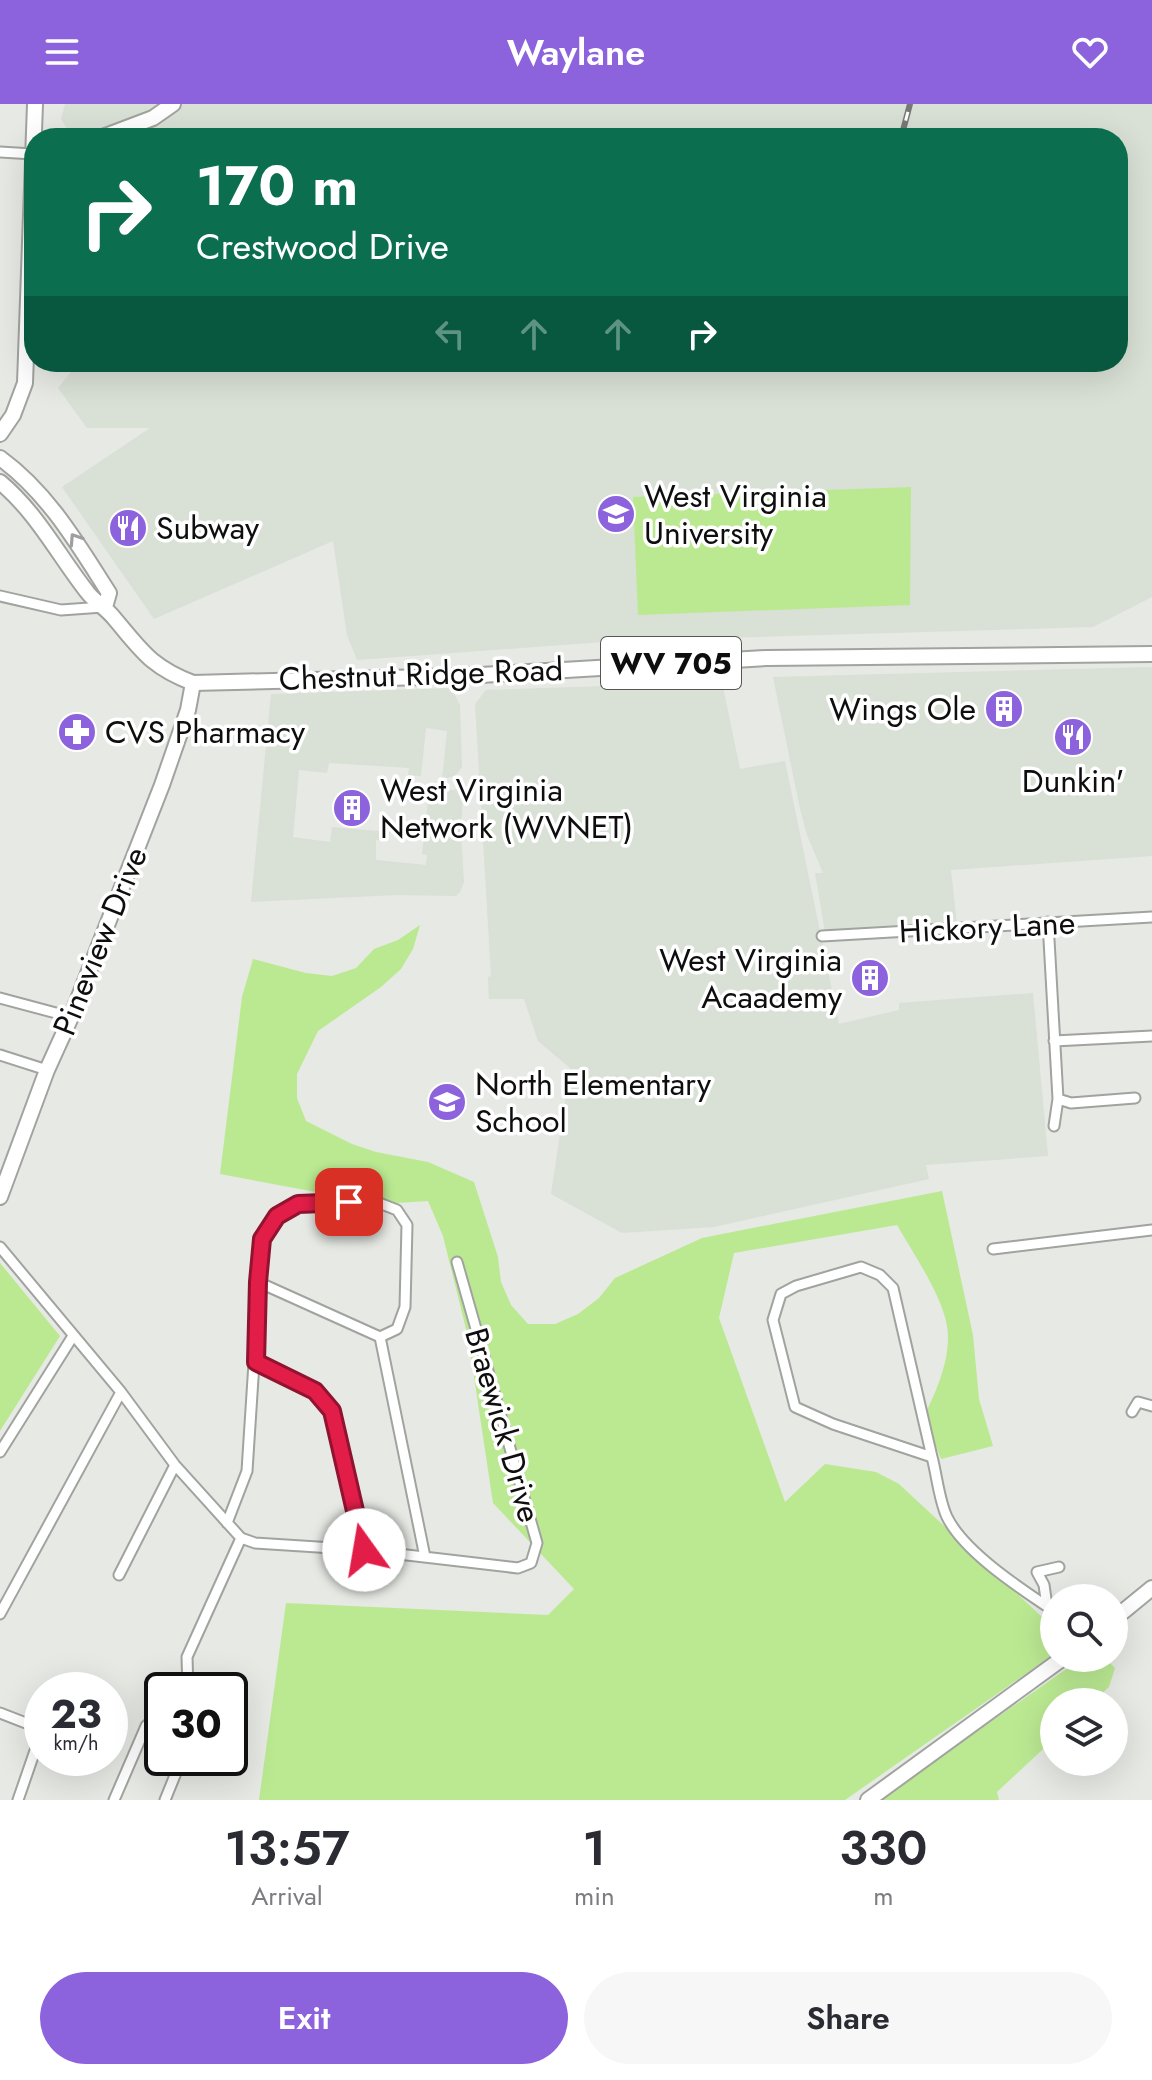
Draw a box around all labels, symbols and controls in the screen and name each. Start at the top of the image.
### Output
text: Waylane [507,26,645,78]
icon: menu [40,30,84,74]
icon: heart [1068,30,1112,74]
text: 170 m [196,145,358,226]
icon: right [64,160,168,264]
text: Crestwood Drive [196,220,449,272]
icon: left [428,312,472,356]
icon: ahead [512,312,556,356]
icon: ahead [596,312,640,356]
icon: right [680,312,724,356]
place label: West Virginia University [644,473,827,556]
school or university icon: West Virginia University [595,493,637,535]
place label: Subway [156,505,260,551]
restaurant icon: Subway [107,507,149,549]
one-way arrow [69,533,84,548]
road number: WV 705 [601,637,741,689]
street label: Chestnut Ridge Road [278,646,564,702]
place label: Wings Ole [829,686,976,732]
building icon: Wings Ole [983,688,1025,730]
place label: CVS Pharmacy [105,709,306,755]
pharmacy icon: CVS Pharmacy [56,711,98,753]
restaurant icon: Dunkin' [1052,716,1094,758]
place label: Dunkin' [1022,758,1124,804]
place label: West Virginia Network (WVNET) [380,767,633,850]
building icon: West Virginia Network (WVNET) [331,787,373,829]
street label: Pineview Drive [41,840,159,1042]
street label: Hickory Lane [898,899,1076,955]
place label: West Virginia Acaademy [659,937,843,1020]
building icon: West Virginia Acaademy [849,957,891,999]
place label: North Elementary School [475,1061,712,1144]
school or university icon: North Elementary School [426,1081,468,1123]
pin [315,1168,383,1236]
icon: arrive [327,1180,371,1224]
street label: Braewick Drive [453,1322,553,1528]
position arrow [322,1508,406,1592]
map controls [1040,1584,1128,1776]
button: search [1040,1584,1128,1672]
speed limit sign: 30 [144,1672,248,1776]
text: 23 [50,1685,102,1743]
button: layers [1040,1688,1128,1776]
text: km/h [53,1729,99,1758]
text: 13:57 [225,1814,349,1883]
text: 1 [583,1814,606,1883]
text: 330 [839,1814,927,1883]
text: Arrival [251,1877,323,1915]
text: min [574,1877,615,1915]
text: m [873,1877,893,1915]
button: Exit [40,1972,568,2064]
button: Share [584,1972,1112,2064]

